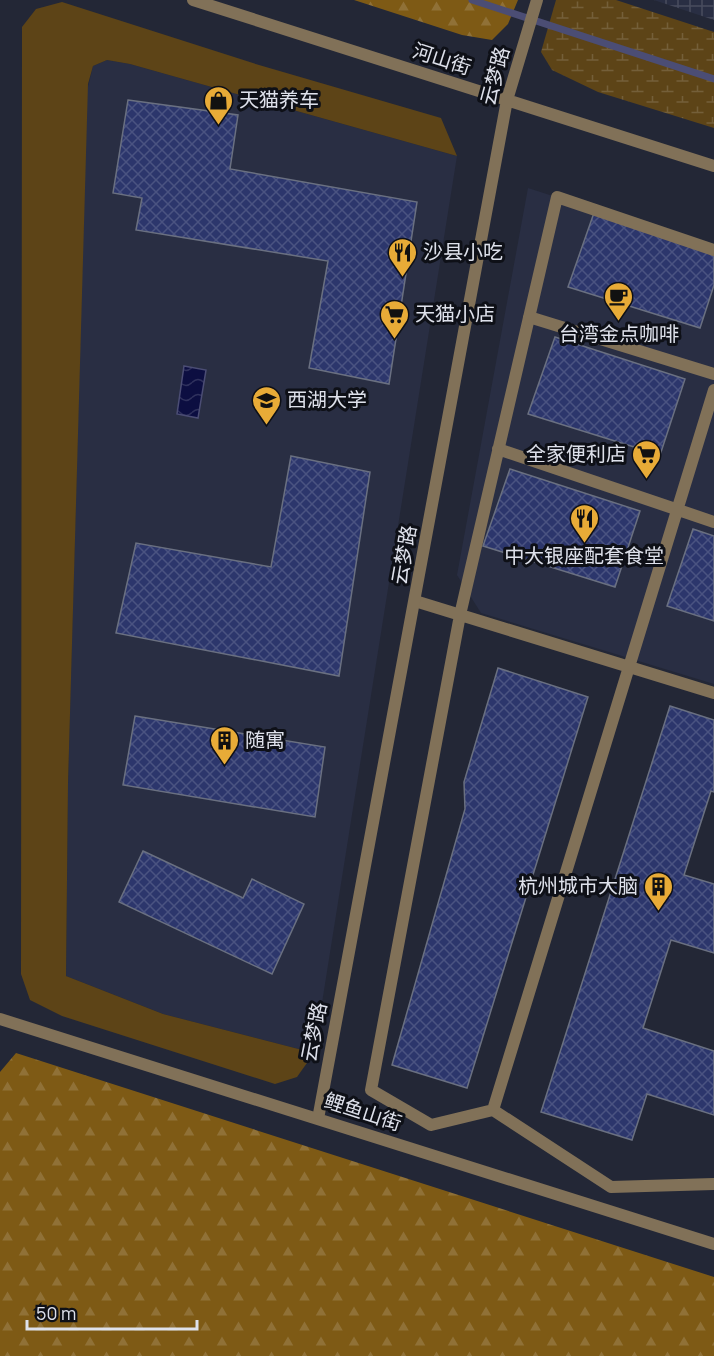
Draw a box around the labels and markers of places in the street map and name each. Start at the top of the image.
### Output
shop icon: 天猫养车 [202,84,234,126]
place label: 天猫养车 [239,86,319,113]
restaurant icon: 沙县小吃 [386,236,418,278]
place label: 沙县小吃 [423,238,503,265]
cafe icon: 台湾金点咖啡 [603,280,635,322]
supermarket icon: 天猫小店 [378,298,410,340]
place label: 天猫小店 [415,300,495,327]
place label: 台湾金点咖啡 [559,320,679,347]
school or university icon: 西湖大学 [250,384,282,426]
place label: 西湖大学 [287,386,367,413]
supermarket icon: 全家便利店 [631,438,663,480]
place label: 全家便利店 [526,440,626,467]
restaurant icon: 中大银座配套食堂 [568,502,600,544]
place label: 中大银座配套食堂 [504,542,664,569]
building icon: 随寓 [208,724,240,766]
place label: 随寓 [245,726,285,753]
building icon: 杭州城市大脑 [643,870,675,912]
place label: 杭州城市大脑 [518,872,638,899]

